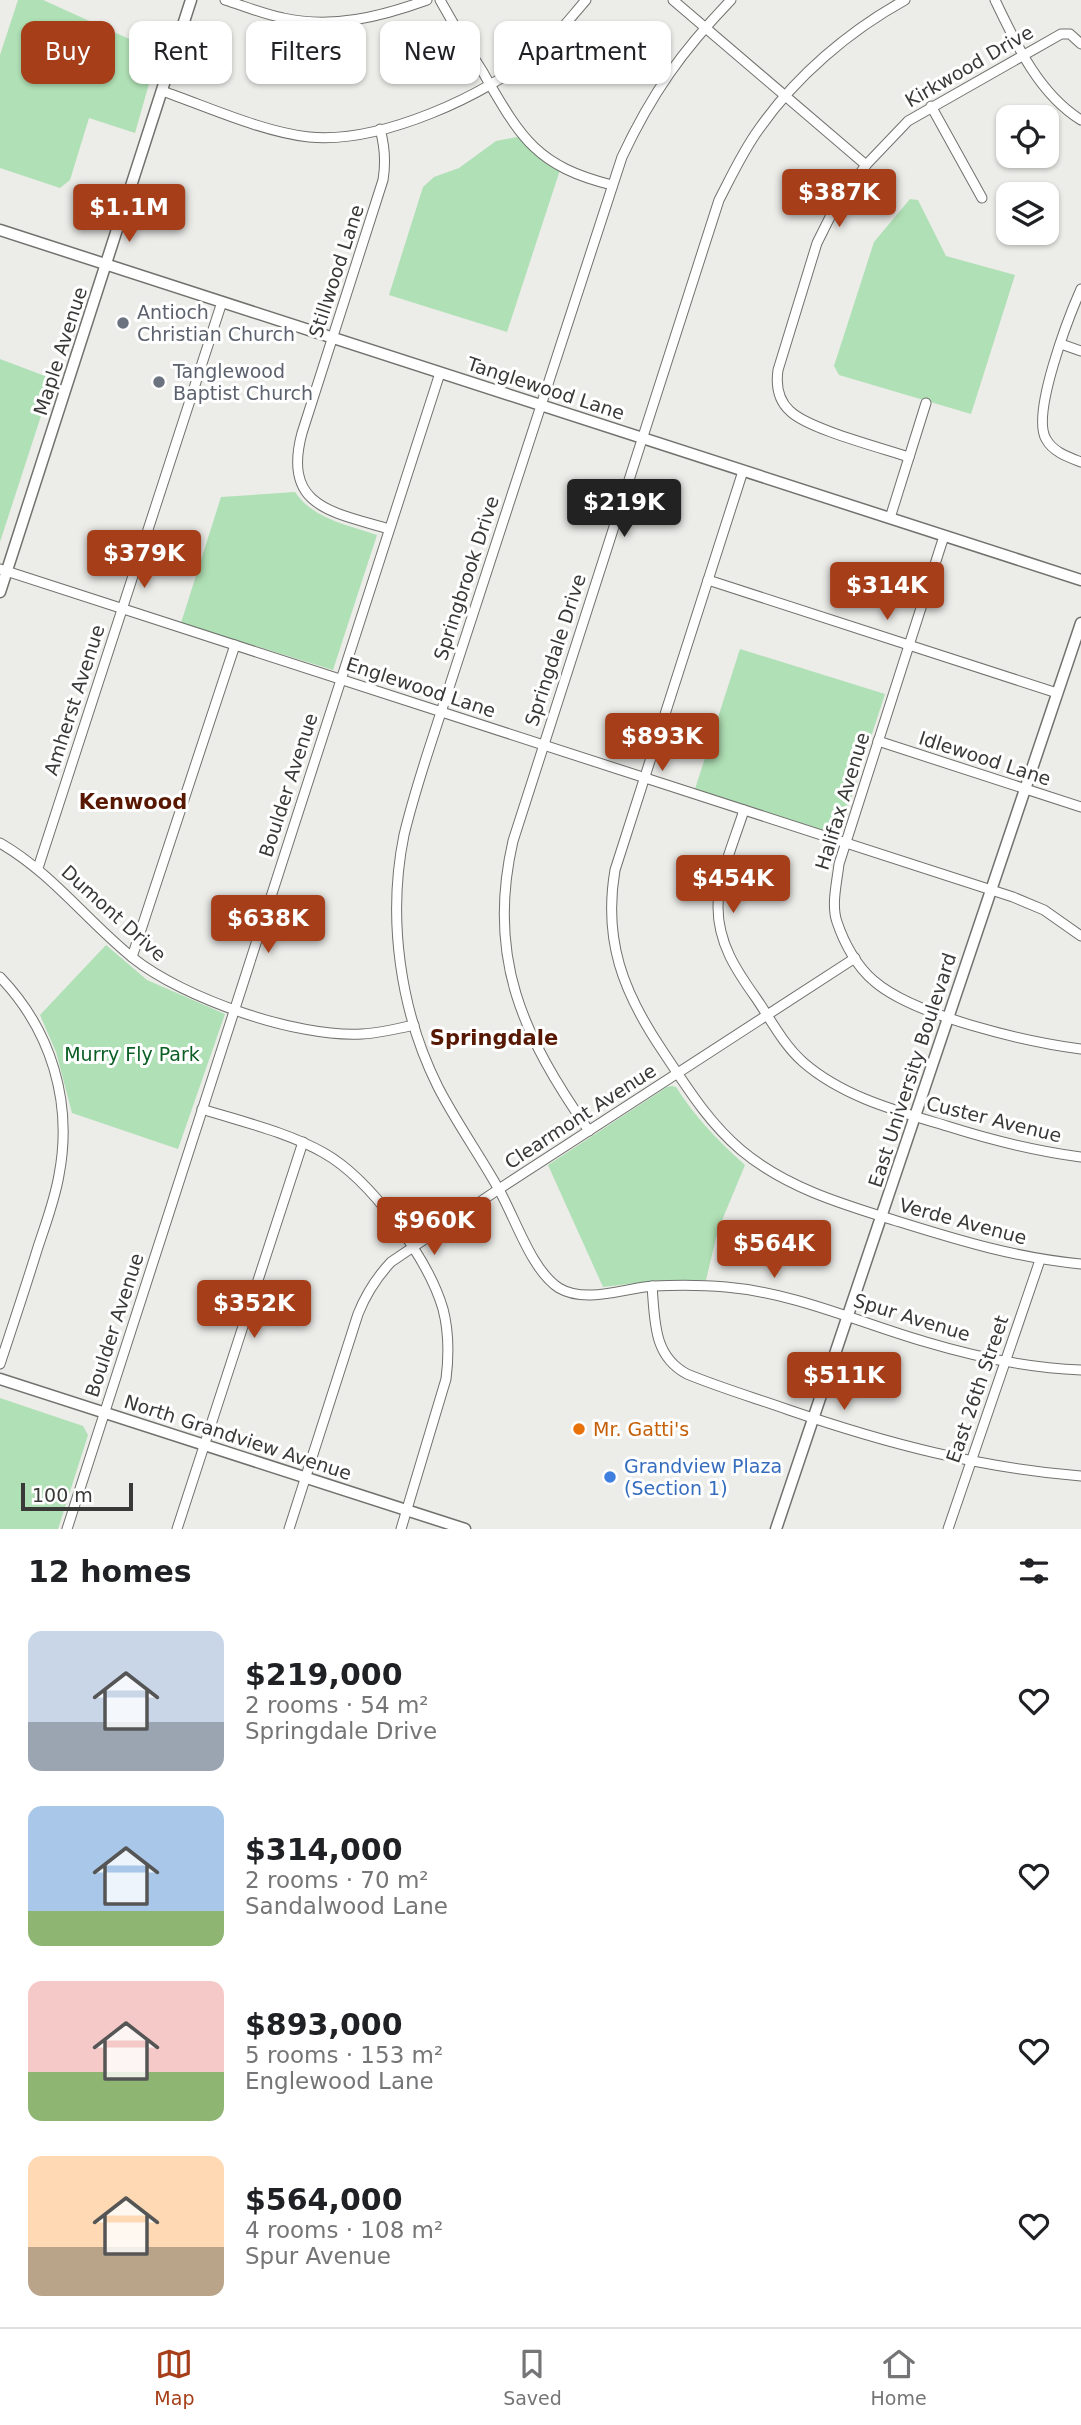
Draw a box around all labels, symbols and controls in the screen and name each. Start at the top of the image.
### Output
street label: Kirkwood Drive [901,20,1037,112]
chip: Buy [21,21,115,84]
chip: Rent [129,21,232,84]
chip: Filters [246,21,366,84]
chip: New [380,21,480,84]
chip: Apartment [494,21,671,84]
map controls [996,105,1059,245]
button: locate [996,105,1059,168]
pin: $387K [790,170,888,229]
text: $387K [798,179,880,205]
button: layers [996,182,1059,245]
pin: $1.1M [80,184,178,244]
text: $1.1M [89,194,169,220]
street label: Stillwood Lane [304,202,368,340]
street label: Maple Avenue [29,284,91,418]
place label: Antioch Christian Church [137,301,295,345]
marker: Antioch Christian Church [115,315,131,331]
street label: Tanglewood Lane [464,352,627,424]
place label: Tanglewood Baptist Church [172,360,313,404]
marker: Tanglewood Baptist Church [151,374,167,390]
pin: $219K [575,480,673,539]
text: $219K [583,489,665,515]
street label: Springbrook Drive [429,493,503,663]
pin: $379K [95,530,193,590]
text: $379K [103,540,185,566]
pin: $314K [838,562,936,622]
street label: Springdale Drive [520,571,590,729]
text: $314K [846,572,928,598]
street label: Amherst Avenue [39,622,109,778]
street label: Englewood Lane [343,652,499,722]
street label: Boulder Avenue [254,710,322,860]
pin: $893K [613,714,711,773]
text: $893K [621,723,703,749]
street label: Idlewood Lane [916,726,1054,790]
street label: Halifax Avenue [811,730,873,872]
district label: Kenwood [79,790,187,814]
pin: $454K [684,856,782,915]
street label: Dumont Drive [57,860,171,966]
text: $454K [692,865,774,891]
pin: $638K [219,895,317,955]
text: $638K [227,905,309,931]
street label: East University Boulevard [864,950,960,1190]
district label: Springdale [430,1026,558,1050]
park label: Murry Fly Park [64,1043,200,1065]
street label: Clearmont Avenue [500,1059,660,1173]
street label: Custer Avenue [924,1092,1064,1146]
street label: Verde Avenue [897,1193,1029,1249]
pin: $960K [385,1198,483,1257]
text: $960K [393,1207,475,1233]
pin: $564K [725,1220,823,1280]
text: $564K [733,1230,815,1256]
street label: Boulder Avenue [80,1250,148,1400]
pin: $352K [205,1280,303,1340]
street label: Spur Avenue [851,1289,973,1345]
text: $352K [213,1290,295,1316]
street label: East 26th Street [941,1312,1013,1466]
pin: $511K [795,1352,893,1412]
text: $511K [803,1362,885,1388]
street label: North Grandview Avenue [121,1390,355,1484]
place label: Mr. Gatti's [593,1418,689,1440]
marker: Mr. Gatti's [571,1421,587,1437]
place label: Grandview Plaza (Section 1) [624,1455,782,1499]
marker: Grandview Plaza (Section 1) [602,1469,618,1485]
scale bar [21,1480,133,1512]
text: 100 m [32,1484,93,1506]
icon: filters [1015,1552,1053,1590]
text: 12 homes [28,1554,192,1589]
text: $219,000 [245,1657,403,1692]
icon: home [84,1659,168,1743]
icon: heart [1015,1682,1053,1720]
text: 2 rooms · 54 m² [245,1692,429,1718]
text: Springdale Drive [245,1718,437,1744]
text: $314,000 [245,1832,403,1867]
icon: home [84,1834,168,1918]
icon: heart [1015,1857,1053,1895]
text: 2 rooms · 70 m² [245,1867,429,1893]
text: Sandalwood Lane [245,1893,448,1919]
text: $893,000 [245,2007,403,2042]
icon: home [84,2009,168,2093]
icon: heart [1015,2032,1053,2070]
text: 5 rooms · 153 m² [245,2042,443,2068]
text: Englewood Lane [245,2068,434,2094]
text: $564,000 [245,2182,403,2217]
icon: home [84,2184,168,2268]
icon: heart [1015,2207,1053,2245]
text: 4 rooms · 108 m² [245,2217,443,2243]
text: Spur Avenue [245,2243,391,2269]
tab: Map [154,2345,194,2409]
tab: Saved [503,2345,562,2409]
tab: Home [871,2345,927,2409]

